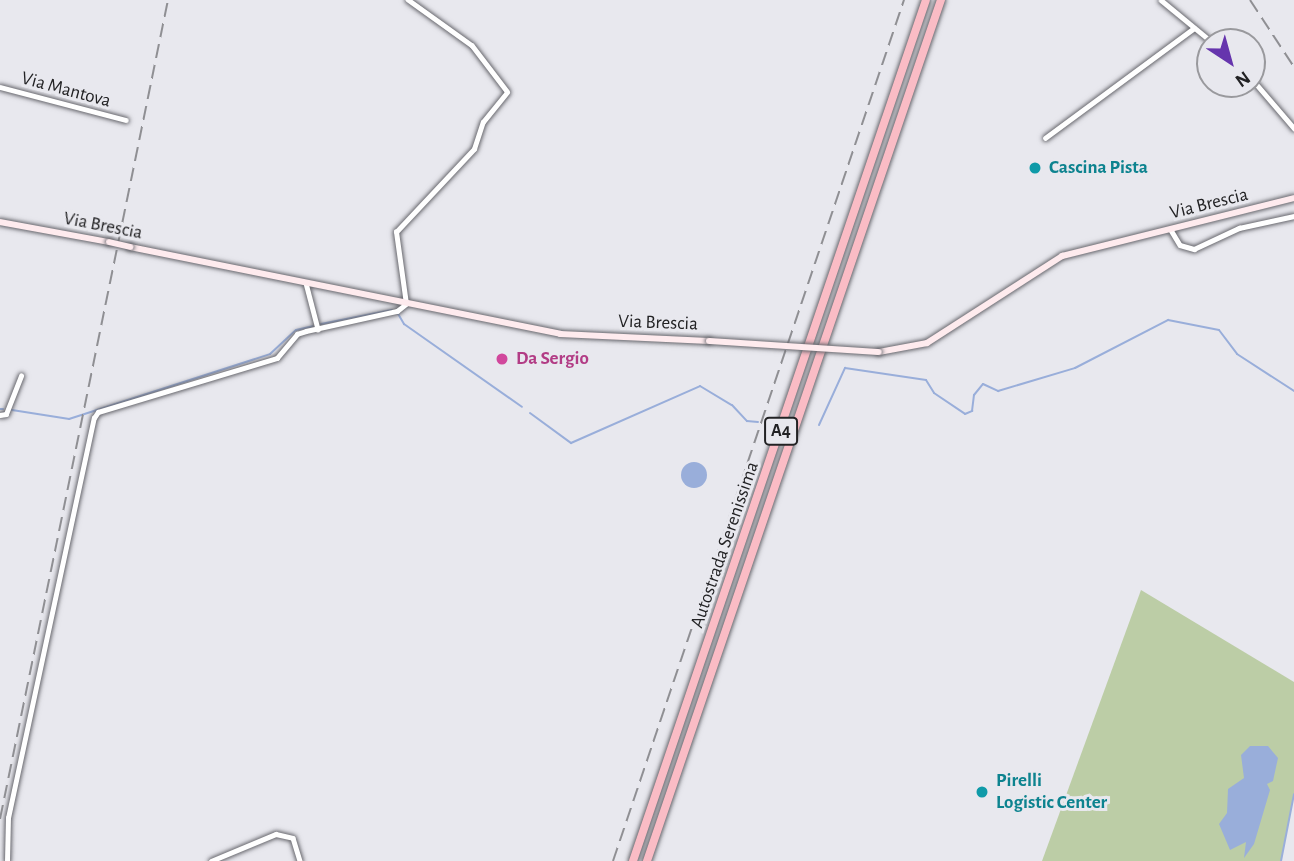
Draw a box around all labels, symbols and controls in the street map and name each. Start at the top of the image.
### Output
north arrow [1196,28,1266,98]
street label: Via Mantova [19,67,113,113]
text: N [1232,67,1253,90]
place label: Cascina Pista [1049,157,1148,179]
marker: Cascina Pista [1027,160,1043,176]
street label: Via Brescia [1168,183,1250,225]
street label: Via Brescia [62,207,144,245]
street label: Via Brescia [618,310,698,336]
place label: Da Sergio [516,348,589,370]
marker: Da Sergio [494,351,510,367]
road number: A4 [764,416,798,446]
street label: Autostrada Serenissima [686,459,764,631]
place label: Pirelli Logistic Center [996,770,1107,814]
marker: Pirelli Logistic Center [974,784,990,800]

